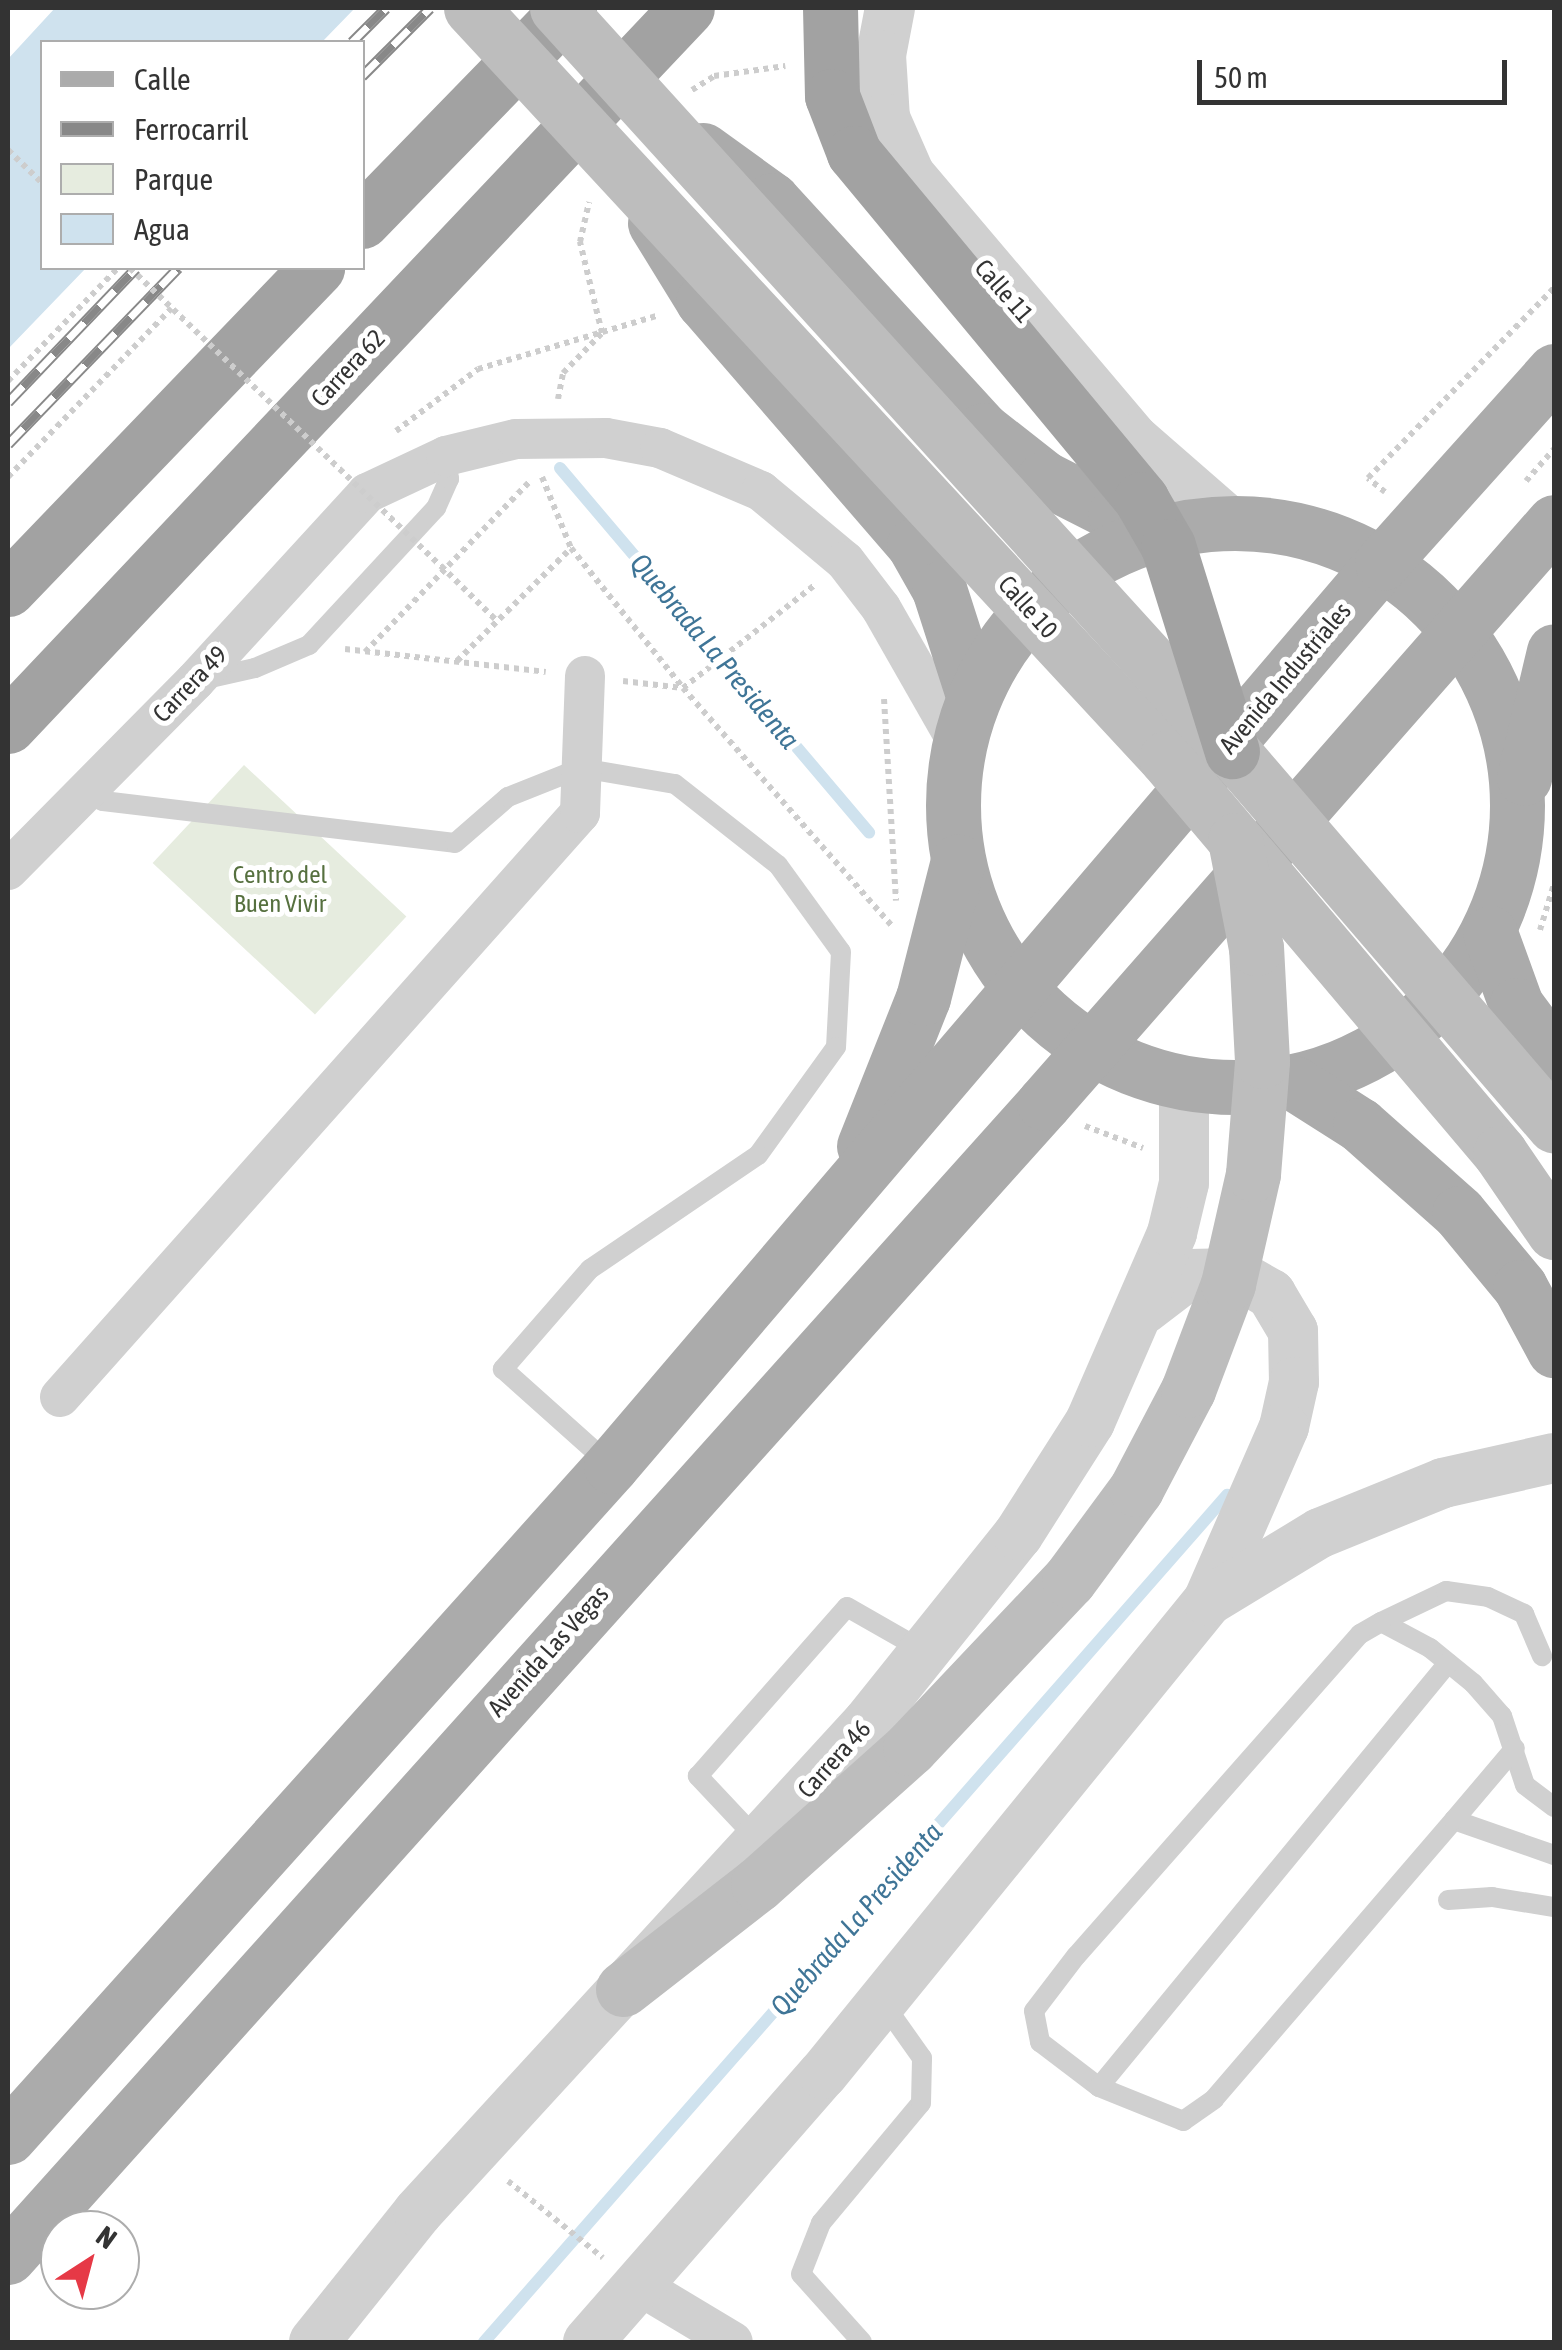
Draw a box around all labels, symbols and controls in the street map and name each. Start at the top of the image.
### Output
legend [40,40,365,270]
scale bar [1202,40,1512,102]
text: 50 m [1214,60,1268,94]
text: Calle [134,62,191,96]
text: Ferrocarril [134,112,249,146]
text: Parque [134,162,213,196]
text: Agua [134,212,190,246]
street label: Calle 11 [968,253,1040,329]
street label: Carrera 62 [305,323,391,413]
water label: Quebrada La Presidenta [623,546,807,756]
street label: Calle 10 [992,569,1064,645]
street label: Avenida Industriales [1213,596,1357,760]
street label: Carrera 49 [146,640,234,728]
park label: Centro del Buen Vivir [233,860,327,919]
street label: Avenida Las Vegas [481,1579,615,1723]
street label: Carrera 46 [791,1714,877,1804]
water label: Quebrada La Presidenta [763,1816,949,2022]
north arrow [40,2210,140,2310]
text: N [90,2220,123,2255]

